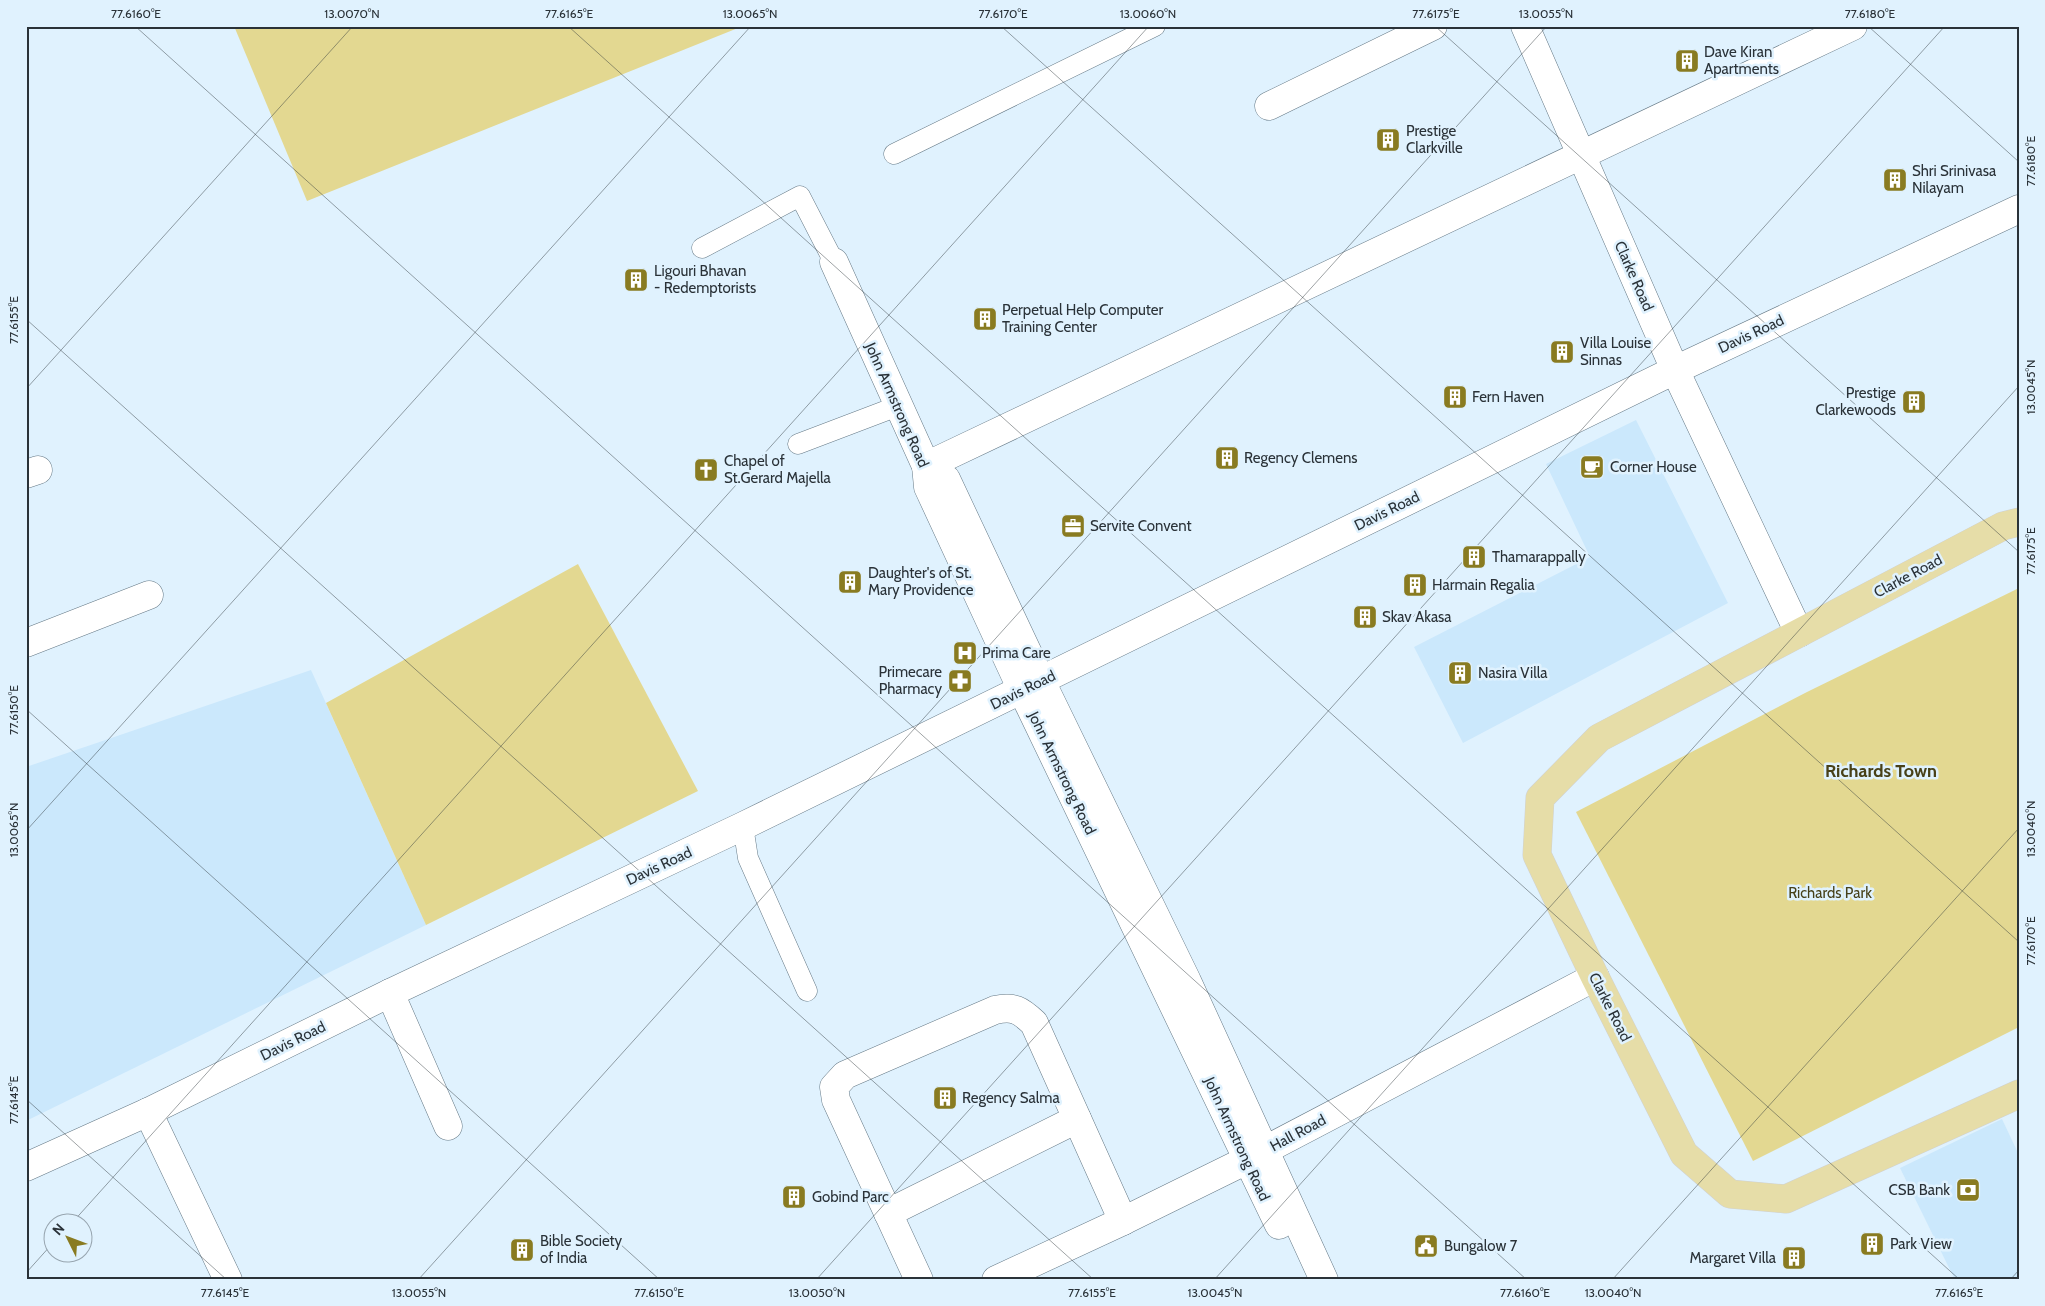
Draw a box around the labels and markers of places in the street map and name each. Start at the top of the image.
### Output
place label: Dave Kiran Apartments [1704,43,1779,78]
building icon: Dave Kiran Apartments [1674,48,1700,74]
place label: Prestige Clarkville [1406,122,1463,157]
building icon: Prestige Clarkville [1375,127,1401,153]
place label: Shri Srinivasa Nilayam [1912,162,1997,197]
building icon: Shri Srinivasa Nilayam [1882,167,1908,193]
place label: Ligouri Bhavan - Redemptorists [654,262,756,297]
building icon: Ligouri Bhavan - Redemptorists [623,267,649,293]
place label: Perpetual Help Computer Training Center [1002,301,1164,336]
building icon: Perpetual Help Computer Training Center [972,306,998,332]
place label: Villa Louise Sinnas [1580,334,1652,369]
building icon: Villa Louise Sinnas [1549,339,1575,365]
building icon: Fern Haven [1442,384,1468,410]
place label: Prestige Clarkewoods [1815,384,1896,419]
place label: Fern Haven [1472,388,1544,406]
building icon: Prestige Clarkewoods [1901,389,1927,415]
building icon: Regency Clemens [1214,445,1240,471]
place label: Regency Clemens [1244,449,1358,467]
place label: Chapel of St.Gerard Majella [724,452,831,487]
cafe icon: Corner House [1579,454,1605,480]
church icon: Chapel of St.Gerard Majella [693,457,719,483]
place label: Corner House [1610,458,1697,476]
office icon: Servite Convent [1060,513,1086,539]
place label: Servite Convent [1090,517,1192,535]
building icon: Thamarappally [1461,544,1487,570]
place label: Thamarappally [1492,548,1586,566]
place label: Daughter's of St. Mary Providence [868,564,974,599]
building icon: Daughter's of St. Mary Providence [837,569,863,595]
building icon: Harmain Regalia [1402,572,1428,598]
place label: Harmain Regalia [1432,576,1536,594]
building icon: Skav Akasa [1352,604,1378,630]
place label: Skav Akasa [1382,608,1452,626]
hospital icon: Prima Care [952,640,978,666]
place label: Prima Care [982,644,1051,662]
building icon: Nasira Villa [1447,660,1473,686]
place label: Primecare Pharmacy [879,663,942,698]
place label: Nasira Villa [1478,664,1548,682]
pharmacy icon: Primecare Pharmacy [947,668,973,694]
building icon: Regency Salma [932,1085,958,1111]
place label: Regency Salma [962,1089,1060,1107]
bank icon: CSB Bank [1955,1177,1981,1203]
place label: CSB Bank [1888,1181,1950,1199]
building icon: Gobind Parc [781,1184,807,1210]
place label: Gobind Parc [812,1188,889,1206]
building icon: Park View [1859,1231,1885,1257]
place label: Bible Society of India [540,1232,623,1267]
public building icon: Bungalow 7 [1413,1233,1439,1259]
place label: Park View [1890,1235,1952,1253]
building icon: Bible Society of India [509,1237,535,1263]
place label: Bungalow 7 [1444,1237,1518,1255]
building icon: Margaret Villa [1781,1245,1807,1271]
place label: Margaret Villa [1689,1249,1777,1267]

